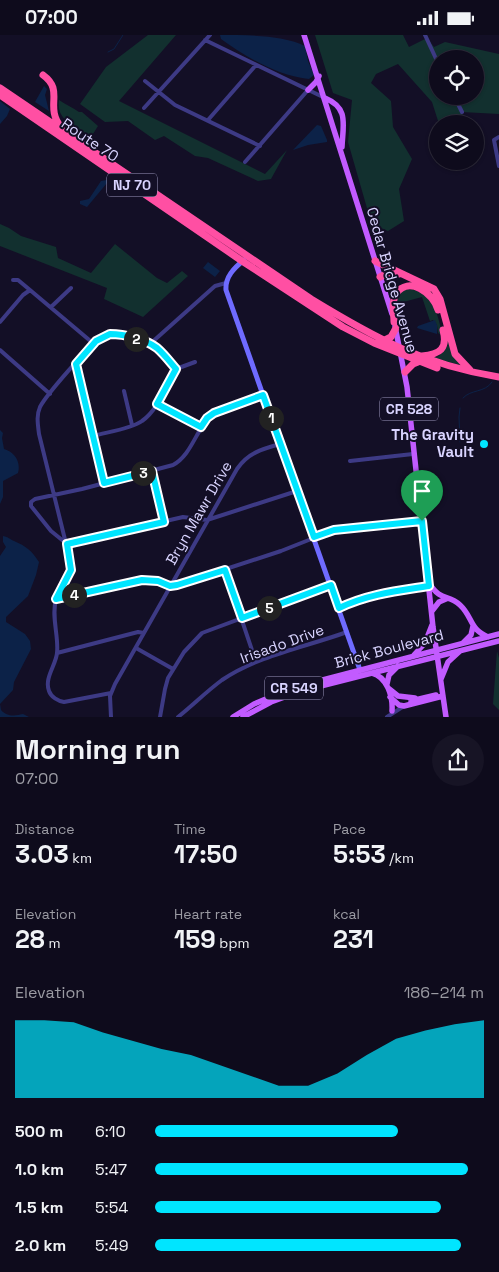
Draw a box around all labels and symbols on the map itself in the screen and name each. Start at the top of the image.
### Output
street label: Route 70 [58,113,123,166]
road number: NJ 70 [107,173,157,197]
street label: Cedar Bridge Avenue [363,205,422,355]
pin: 2 [124,327,148,351]
road number: CR 528 [380,397,438,421]
pin: 1 [258,405,284,431]
place label: The Gravity Vault [391,425,474,461]
marker: The Gravity Vault [478,438,490,450]
street label: Bryn Mawr Drive [161,457,236,568]
pin: 3 [130,461,156,485]
pin [401,470,443,521]
pin: 4 [62,583,86,607]
pin: 5 [256,595,282,621]
street label: Irisado Drive [237,620,327,668]
street label: Brick Boulevard [332,625,446,672]
road number: CR 549 [265,676,323,699]

